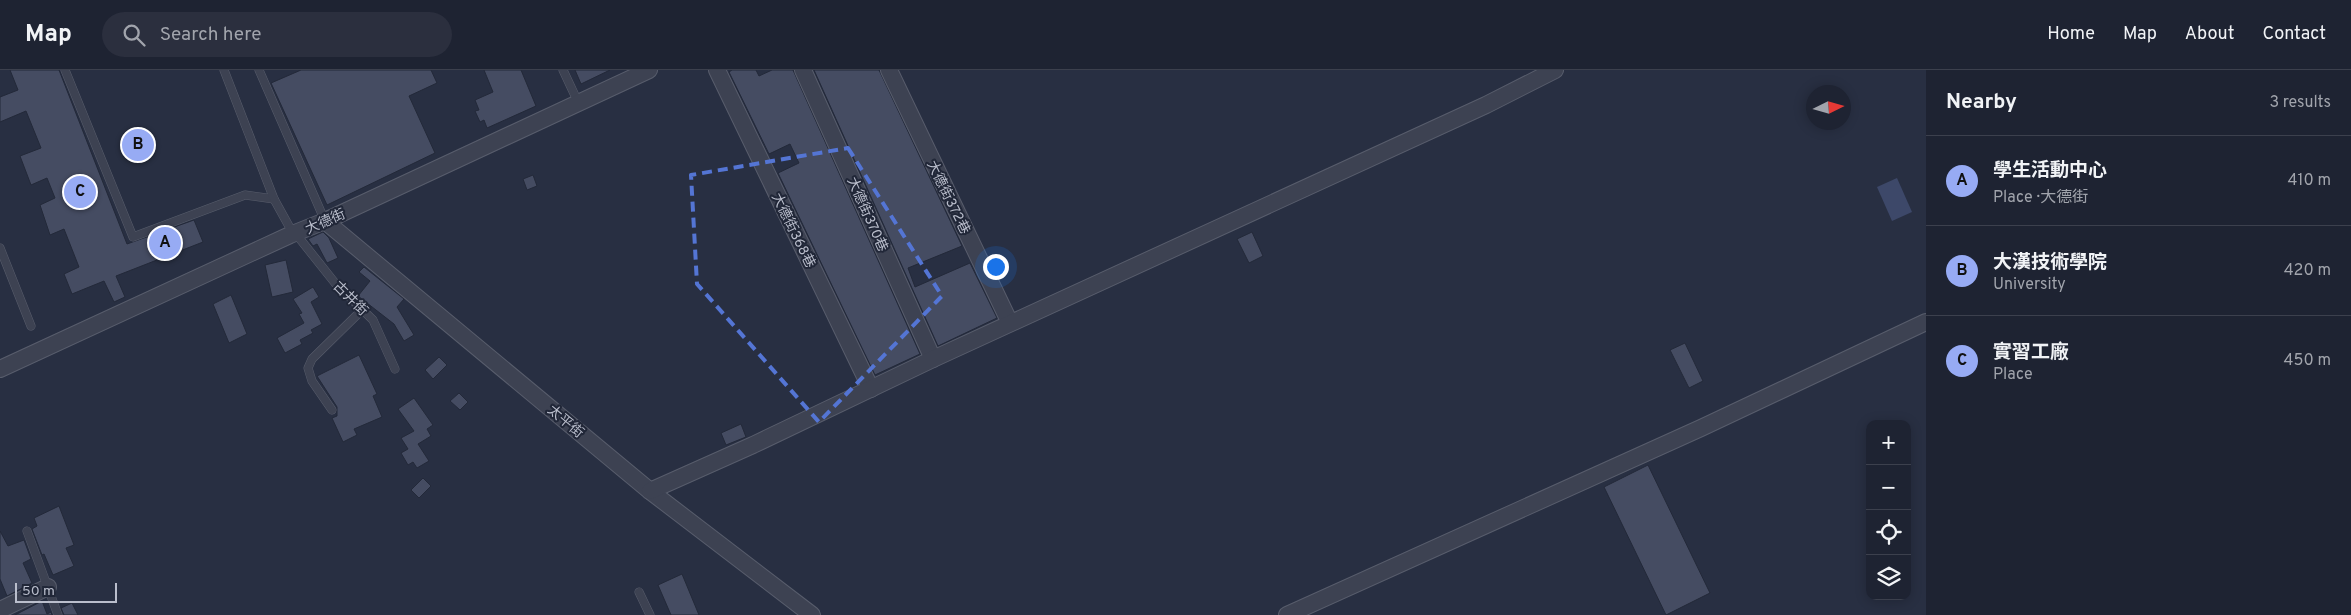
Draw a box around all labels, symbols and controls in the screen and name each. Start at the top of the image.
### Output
search box [102,12,452,57]
text: Map [25,20,72,50]
icon: search [120,21,148,49]
text: Search here [160,23,261,47]
text: Home [2047,23,2095,46]
text: Map [2123,23,2157,46]
text: About [2185,23,2234,46]
text: Contact [2262,23,2326,46]
north arrow [1806,85,1851,130]
text: Nearby [1946,89,2017,116]
text: 3 results [2269,93,2331,113]
pin: B [122,126,154,164]
street label: 大德街372巷 [922,158,974,237]
text: 學生活動中心 [1993,159,2107,183]
text: A [1956,171,1968,191]
text: 410 m [2288,171,2331,191]
pin: C [64,173,96,211]
street label: 大德街370巷 [843,174,892,255]
text: Place · 大德街 [1993,188,2088,208]
street label: 大德街368巷 [767,190,819,271]
street label: 大德街 [303,205,348,239]
pin: A [149,224,181,262]
text: 大漢技術學院 [1993,251,2107,275]
your location [983,254,1009,280]
text: B [1956,261,1968,281]
text: 420 m [2284,261,2331,281]
text: University [1993,275,2066,295]
street label: 古井街 [329,277,372,320]
text: 實習工廠 [1993,341,2069,365]
text: C [1957,351,1967,371]
text: 450 m [2284,351,2331,371]
text: Place [1993,365,2033,385]
street label: 太平街 [543,402,587,442]
map controls [1866,420,1911,600]
button: + [1866,420,1911,465]
button: − [1866,465,1911,510]
button: locate [1866,510,1911,555]
button: layers [1866,555,1911,600]
scale bar [15,580,118,603]
text: 50 m [22,583,55,600]

